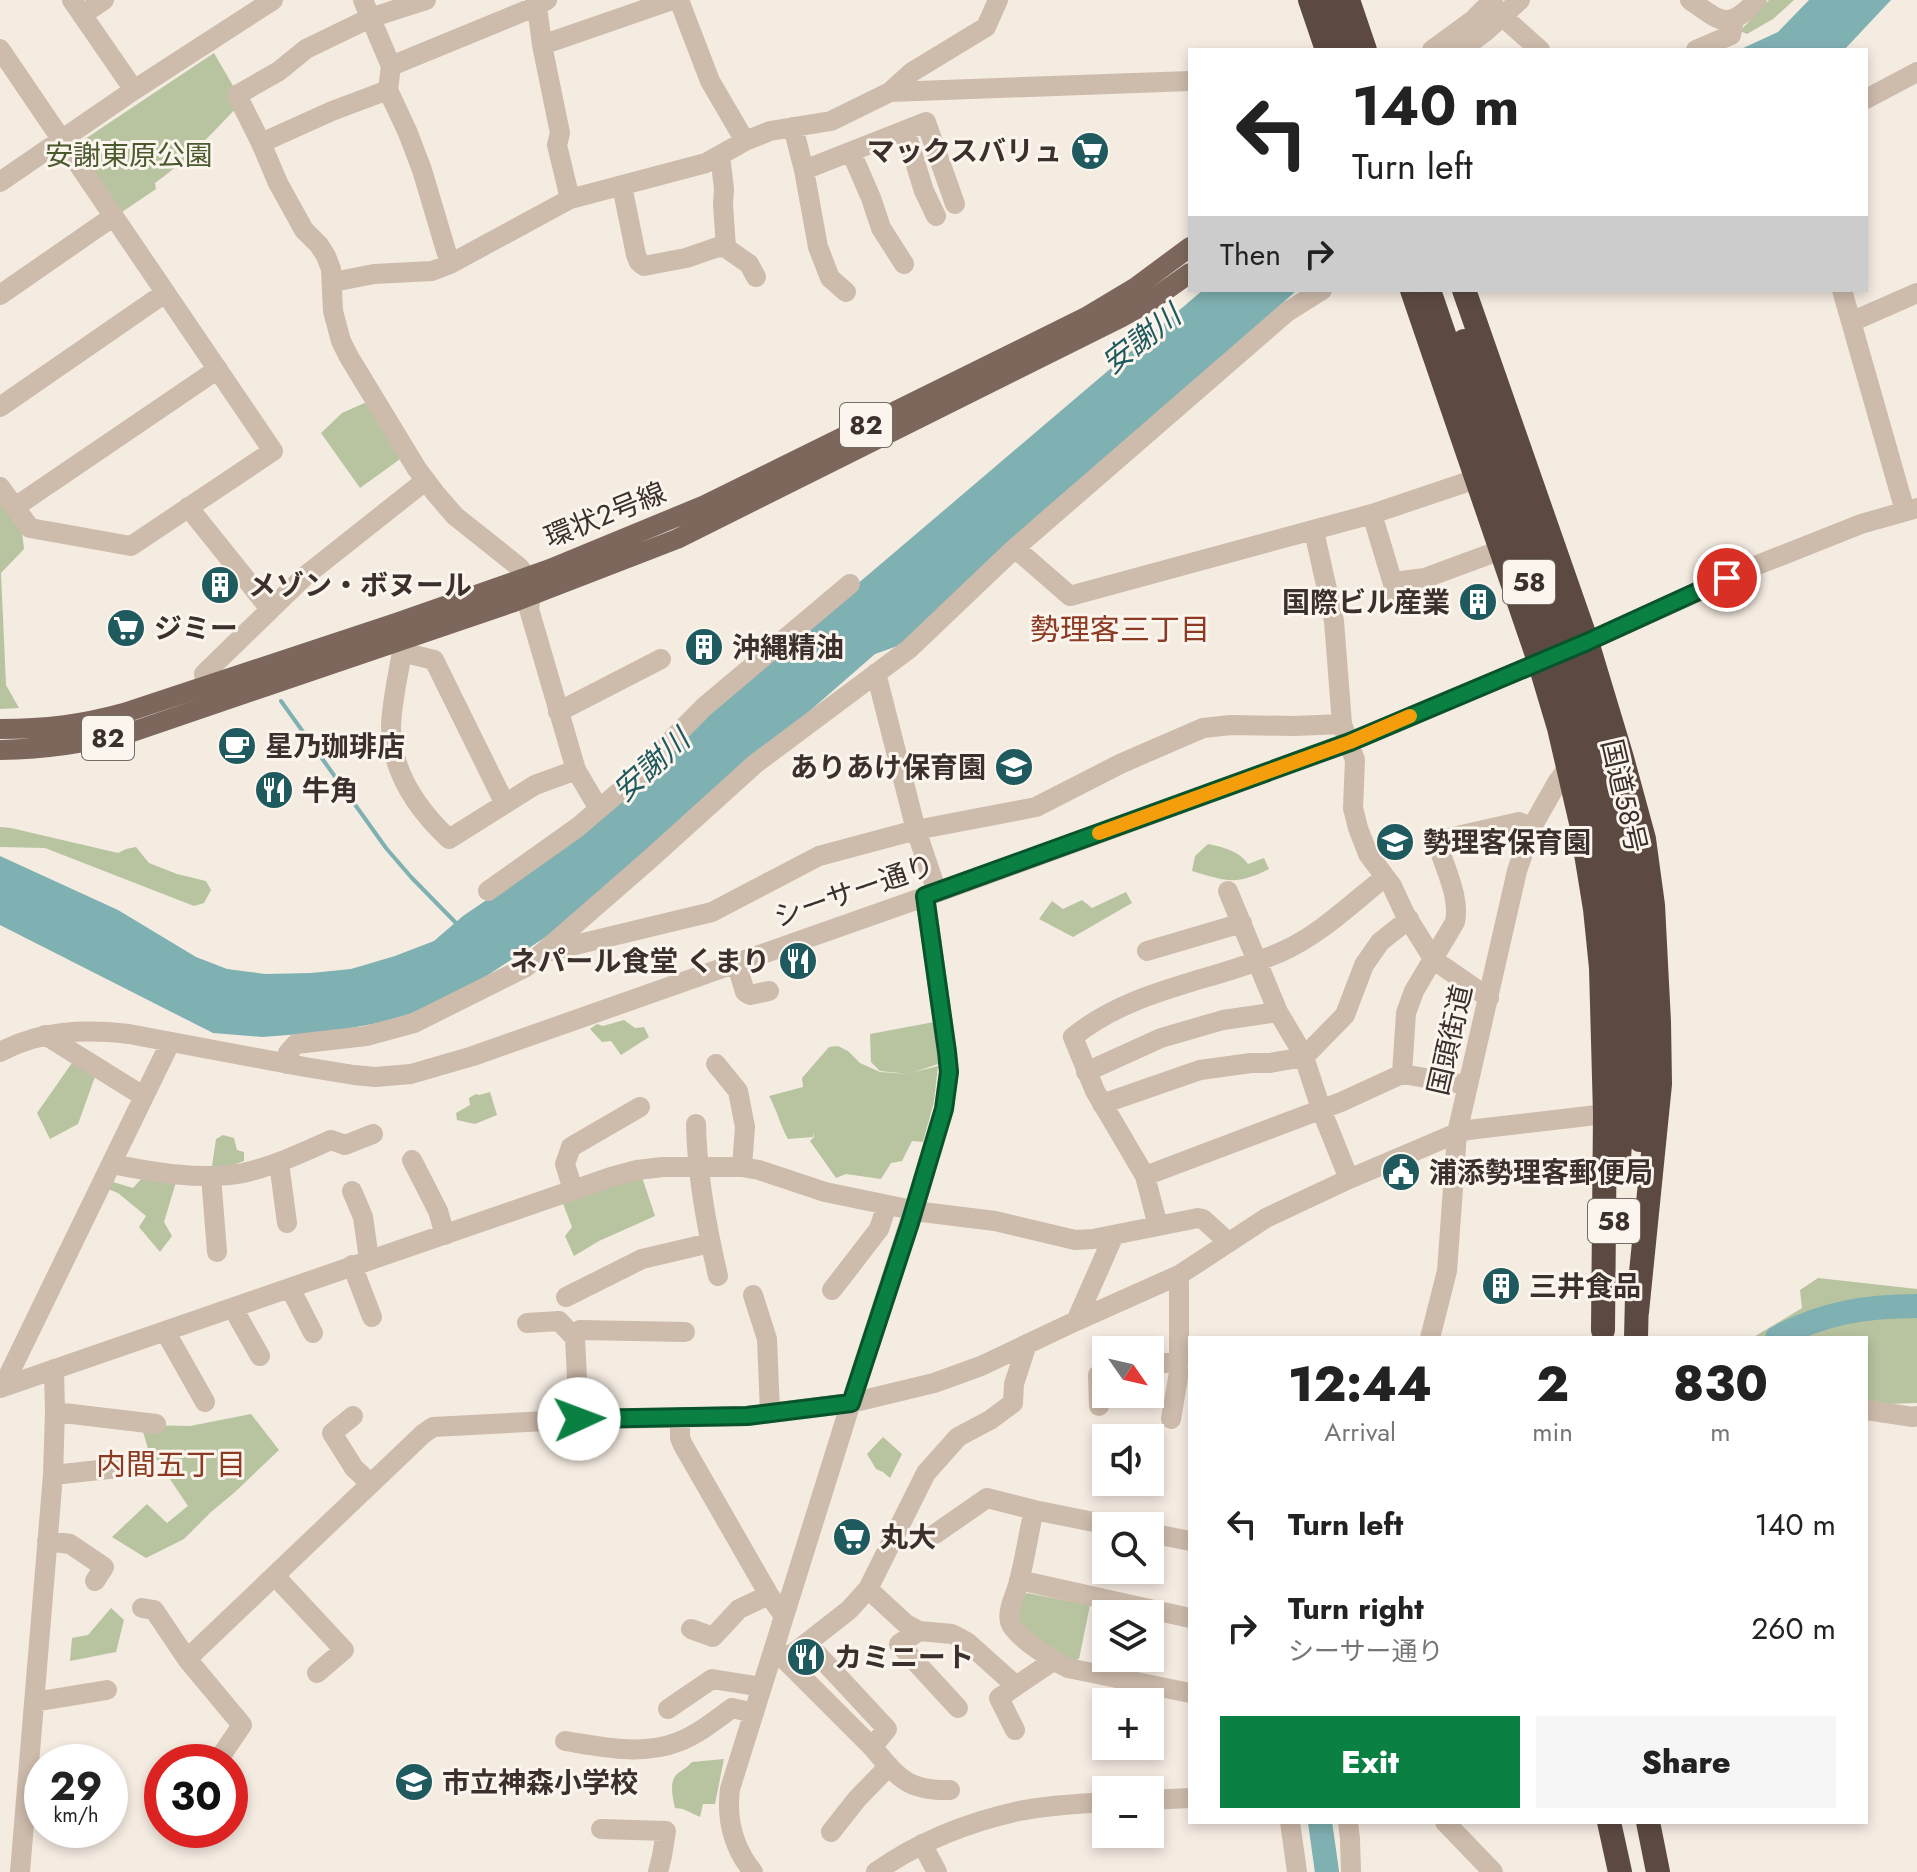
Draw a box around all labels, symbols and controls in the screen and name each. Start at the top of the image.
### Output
text: 140 m [1352,65,1519,146]
icon: left [1220,80,1324,184]
supermarket icon: マックスバリュ [1069,130,1111,172]
place label: マックスバリュ [867,131,1062,172]
park label: 安謝東原公園 [45,135,213,176]
text: Turn left [1352,140,1473,192]
icon: right [1297,232,1341,276]
text: Then [1220,233,1281,276]
water label: 安謝川 [1092,293,1192,384]
road number: 82 [840,403,892,447]
street label: 環状2号線 [538,472,672,558]
pin [1693,544,1761,612]
icon: arrive [1705,556,1749,600]
road number: 58 [1503,560,1555,604]
building icon: メゾン・ボヌール [199,564,241,606]
place label: メゾン・ボヌール [248,565,472,606]
building icon: 国際ビル産業 [1457,581,1499,623]
place label: 国際ビル産業 [1282,582,1450,623]
supermarket icon: ジミー [105,607,147,649]
place label: ジミー [154,608,238,649]
district label: 勢理客三丁目 [1030,608,1210,651]
building icon: 沖縄精油 [683,626,725,668]
place label: 沖縄精油 [732,627,844,668]
road number: 82 [82,716,134,760]
water label: 安謝川 [603,717,701,811]
cafe icon: 星乃珈琲店 [216,725,258,767]
place label: 星乃珈琲店 [265,726,405,767]
street label: 国道58号 [1591,735,1657,857]
school or university icon: ありあけ保育園 [993,746,1035,788]
place label: ありあけ保育園 [790,747,986,788]
restaurant icon: 牛角 [253,769,295,811]
place label: 牛角 [302,770,358,811]
school or university icon: 勢理客保育園 [1374,821,1416,863]
place label: 勢理客保育園 [1423,822,1591,863]
street label: シーサー通り [768,844,940,938]
restaurant icon: ネパール食堂 くまり [777,940,819,982]
place label: ネパール食堂 くまり [510,941,770,982]
street label: 国頭街道 [1417,981,1483,1099]
public building icon: 浦添勢理客郵便局 [1380,1151,1422,1193]
place label: 浦添勢理客郵便局 [1429,1152,1653,1193]
road number: 58 [1588,1199,1640,1243]
building icon: 三井食品 [1480,1265,1522,1307]
place label: 三井食品 [1529,1266,1641,1307]
north arrow [1092,1336,1164,1408]
map controls [1092,1336,1164,1848]
text: 12:44 [1288,1350,1432,1419]
text: 2 [1536,1350,1569,1419]
text: 830 [1673,1350,1768,1419]
position arrow [537,1377,621,1461]
text: Arrival [1324,1413,1396,1451]
text: min [1532,1413,1573,1451]
text: m [1710,1413,1731,1451]
button: sound [1092,1424,1164,1496]
district label: 内間五丁目 [96,1443,246,1486]
icon: left [1220,1502,1264,1546]
text: Turn left [1288,1503,1403,1546]
text: 140 m [1755,1503,1836,1546]
button: search [1092,1512,1164,1584]
supermarket icon: 丸大 [831,1516,873,1558]
place label: 丸大 [880,1517,936,1558]
text: Turn right [1288,1587,1424,1630]
button: layers [1092,1600,1164,1672]
icon: right [1220,1606,1264,1650]
text: 260 m [1751,1607,1836,1650]
text: シーサー通り [1288,1632,1443,1670]
restaurant icon: カミニート [785,1636,827,1678]
place label: カミニート [834,1637,974,1678]
button: + [1092,1688,1164,1760]
button: Exit [1220,1716,1520,1808]
button: Share [1536,1716,1836,1808]
speed limit sign: 30 [144,1744,248,1848]
text: 29 [50,1757,103,1815]
school or university icon: 市立神森小学校 [393,1761,435,1803]
place label: 市立神森小学校 [442,1762,638,1803]
button: − [1092,1776,1164,1848]
text: km/h [53,1801,99,1830]

